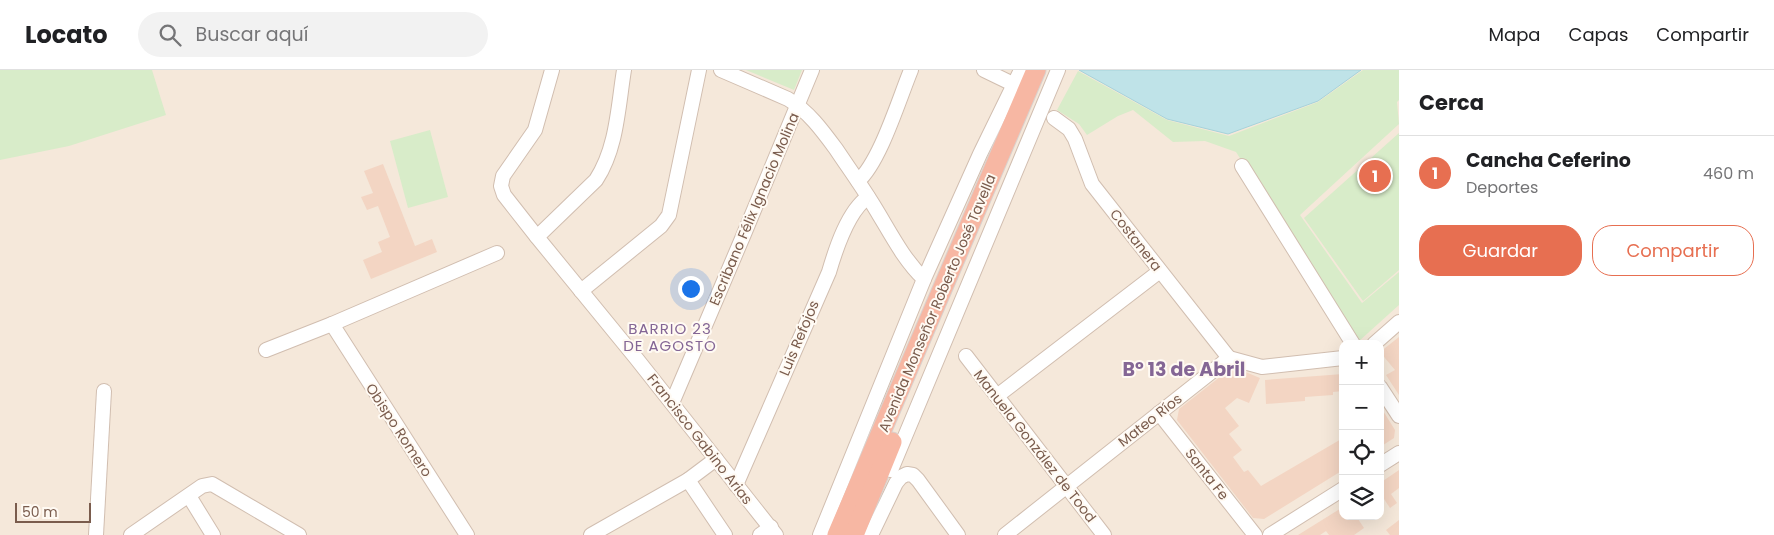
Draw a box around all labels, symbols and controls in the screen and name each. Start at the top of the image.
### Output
search box [138,12,488,57]
text: Locato [25,18,108,51]
icon: search [156,21,184,49]
text: Buscar aquí [196,21,308,48]
text: Mapa [1488,22,1541,47]
text: Capas [1569,22,1628,47]
text: Compartir [1656,22,1749,47]
text: Cerca [1419,88,1484,117]
street label: Escribano Félix Ignacio Molina [704,110,804,308]
text: Cancha Ceferino [1466,147,1631,174]
pin: 1 [1359,157,1391,195]
text: 1 [1432,162,1438,185]
text: 460 m [1703,162,1754,185]
street label: Avenida Monseñor Roberto José Tavella [873,171,1001,435]
text: Deportes [1466,176,1538,199]
street label: Costanera [1105,205,1167,275]
button: Guardar [1419,225,1582,276]
button: Compartir [1592,225,1754,276]
your location [678,276,704,302]
street label: Luis Refojos [774,297,824,379]
district label: BARRIO 23 DE AGOSTO [623,318,717,356]
map controls [1339,340,1384,520]
button: + [1339,340,1384,385]
district label: Bº 13 de Abril [1123,356,1245,383]
street label: Manuela González de Tood [969,366,1101,526]
street label: Francisco Gabino Arias [643,369,757,509]
street label: Obispo Romero [361,379,437,481]
button: − [1339,385,1384,430]
street label: Mateo Ríos [1114,389,1186,451]
button: locate [1339,430,1384,475]
street label: Santa Fe [1180,444,1234,504]
button: layers [1339,475,1384,520]
scale bar [15,500,91,523]
text: 50 m [22,502,58,522]

